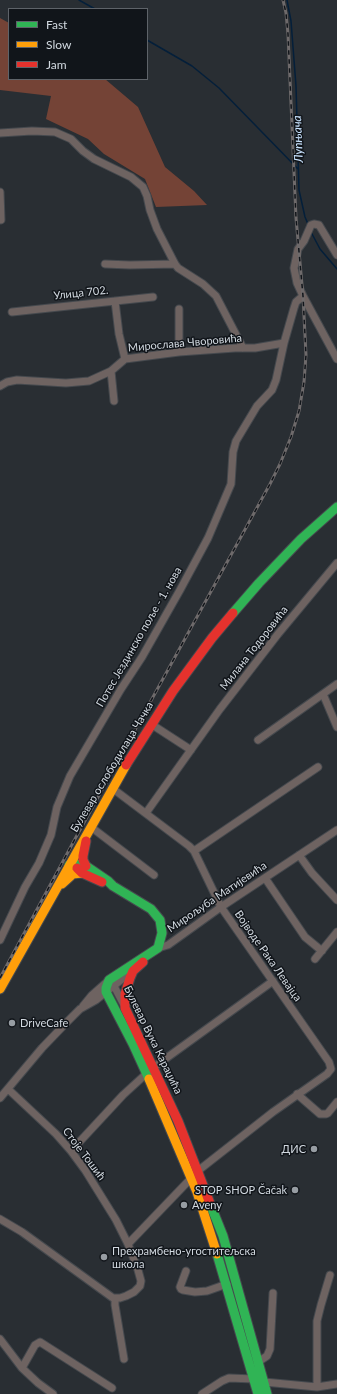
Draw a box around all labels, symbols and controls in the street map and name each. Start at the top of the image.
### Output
legend [8,8,148,80]
text: Fast [46,17,67,32]
text: Slow [46,37,71,52]
text: Jam [46,57,67,72]
water label: Лупњача [290,115,306,163]
street label: Улица 702. [53,284,109,302]
street label: Мирослава Чворовића [127,331,243,355]
street label: Потес Јездинско поље - 1. нова [93,565,185,709]
street label: Милана Тодоровића [217,603,291,693]
street label: Булевар ослободилаца Чачка [68,699,156,835]
street label: Мирољуба Матијевића [165,859,269,935]
street label: Војводе Рака Левајца [232,908,304,1004]
street label: Булевар Вука Караџића [121,984,185,1096]
place label: DriveCafe [20,1016,68,1030]
marker: DriveCafe [7,1018,17,1028]
street label: Стоје Тошић [60,1125,108,1183]
place label: ДИС [282,1142,306,1156]
marker: ДИС [309,1144,319,1154]
place label: STOP SHOP Čačak [195,1183,287,1197]
marker: STOP SHOP Čačak [290,1185,300,1195]
place label: Aveny [192,1198,222,1212]
marker: Aveny [179,1200,189,1210]
place label: Прехрамбено-угоститељска школа [112,1244,256,1270]
marker: Прехрамбено-угоститељска школа [99,1252,109,1262]

